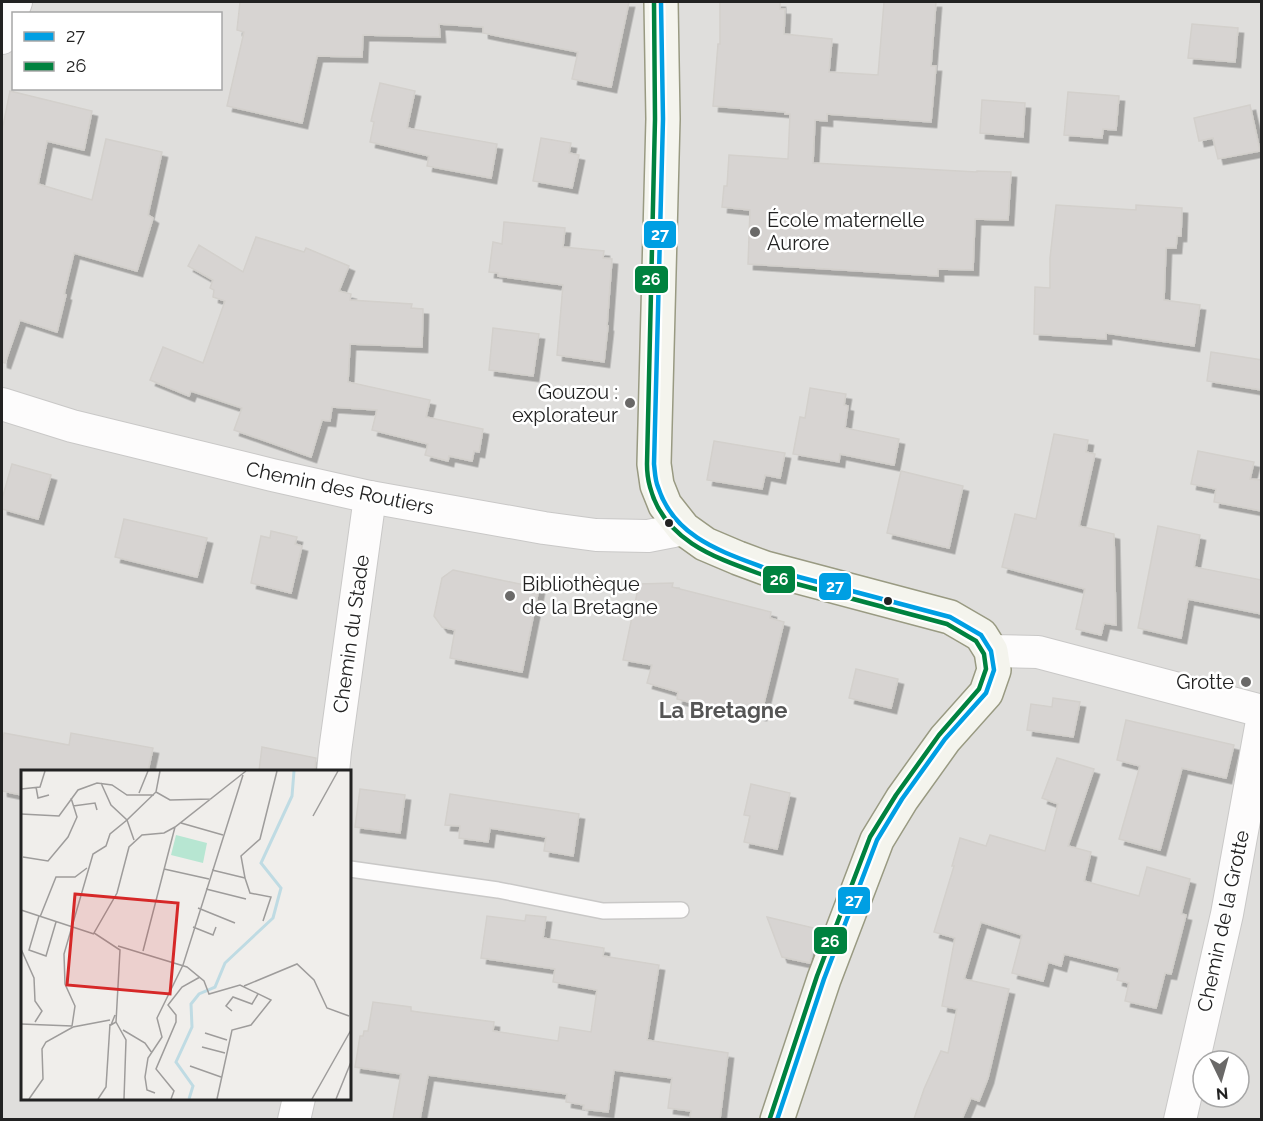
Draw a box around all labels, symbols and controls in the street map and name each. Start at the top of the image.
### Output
legend [12,12,222,90]
text: 27 [66,25,85,46]
text: 26 [66,55,86,76]
place label: École maternelle Aurore [767,208,925,255]
line badge: 27 [643,220,677,249]
text: 27 [651,225,669,244]
marker: École maternelle Aurore [748,225,762,239]
line badge: 26 [634,265,669,294]
text: 26 [642,270,661,289]
place label: Gouzou : explorateur [512,380,618,427]
marker: Gouzou : explorateur [623,396,637,410]
street label: Chemin des Routiers [244,456,436,520]
unlabelled marker [663,517,675,529]
street label: Chemin du Stade [328,553,374,715]
line badge: 26 [762,565,796,594]
text: 26 [770,570,789,589]
place label: Bibliothèque de la Bretagne [522,572,658,619]
line badge: 27 [818,572,852,601]
text: 27 [826,577,844,596]
marker: Bibliothèque de la Bretagne [503,589,517,603]
unlabelled marker [882,595,894,607]
place label: Grotte [1176,670,1234,694]
marker: Grotte [1239,675,1253,689]
district label: La Bretagne [659,697,787,723]
inset map [21,770,351,1100]
street label: Chemin de la Grotte [1192,828,1254,1014]
line badge: 27 [837,886,871,915]
text: 27 [845,891,863,910]
line badge: 26 [813,926,848,955]
text: 26 [821,932,840,951]
north arrow [1191,1049,1251,1109]
text: N [1215,1083,1229,1103]

